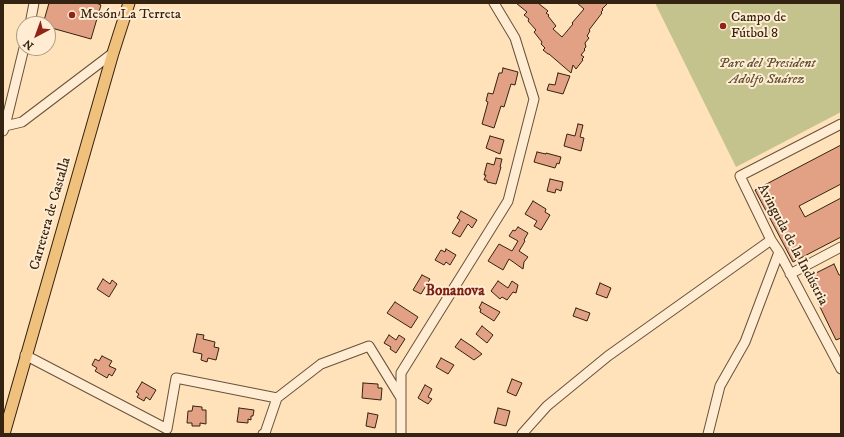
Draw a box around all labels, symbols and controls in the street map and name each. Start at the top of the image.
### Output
place label: Mesón La Terreta [80,7,181,23]
marker: Mesón La Terreta [67,10,77,20]
place label: Campo de Fútbol 8 [731,10,786,42]
north arrow [16,16,56,56]
marker: Campo de Fútbol 8 [718,21,728,31]
text: N [21,36,37,53]
park label: Parc del President Adolfo Suárez [718,56,816,88]
street label: Carretera de Castalla [27,156,75,272]
street label: Avinguda de la Indústria [753,182,831,308]
district label: Bonanova [425,283,485,301]

